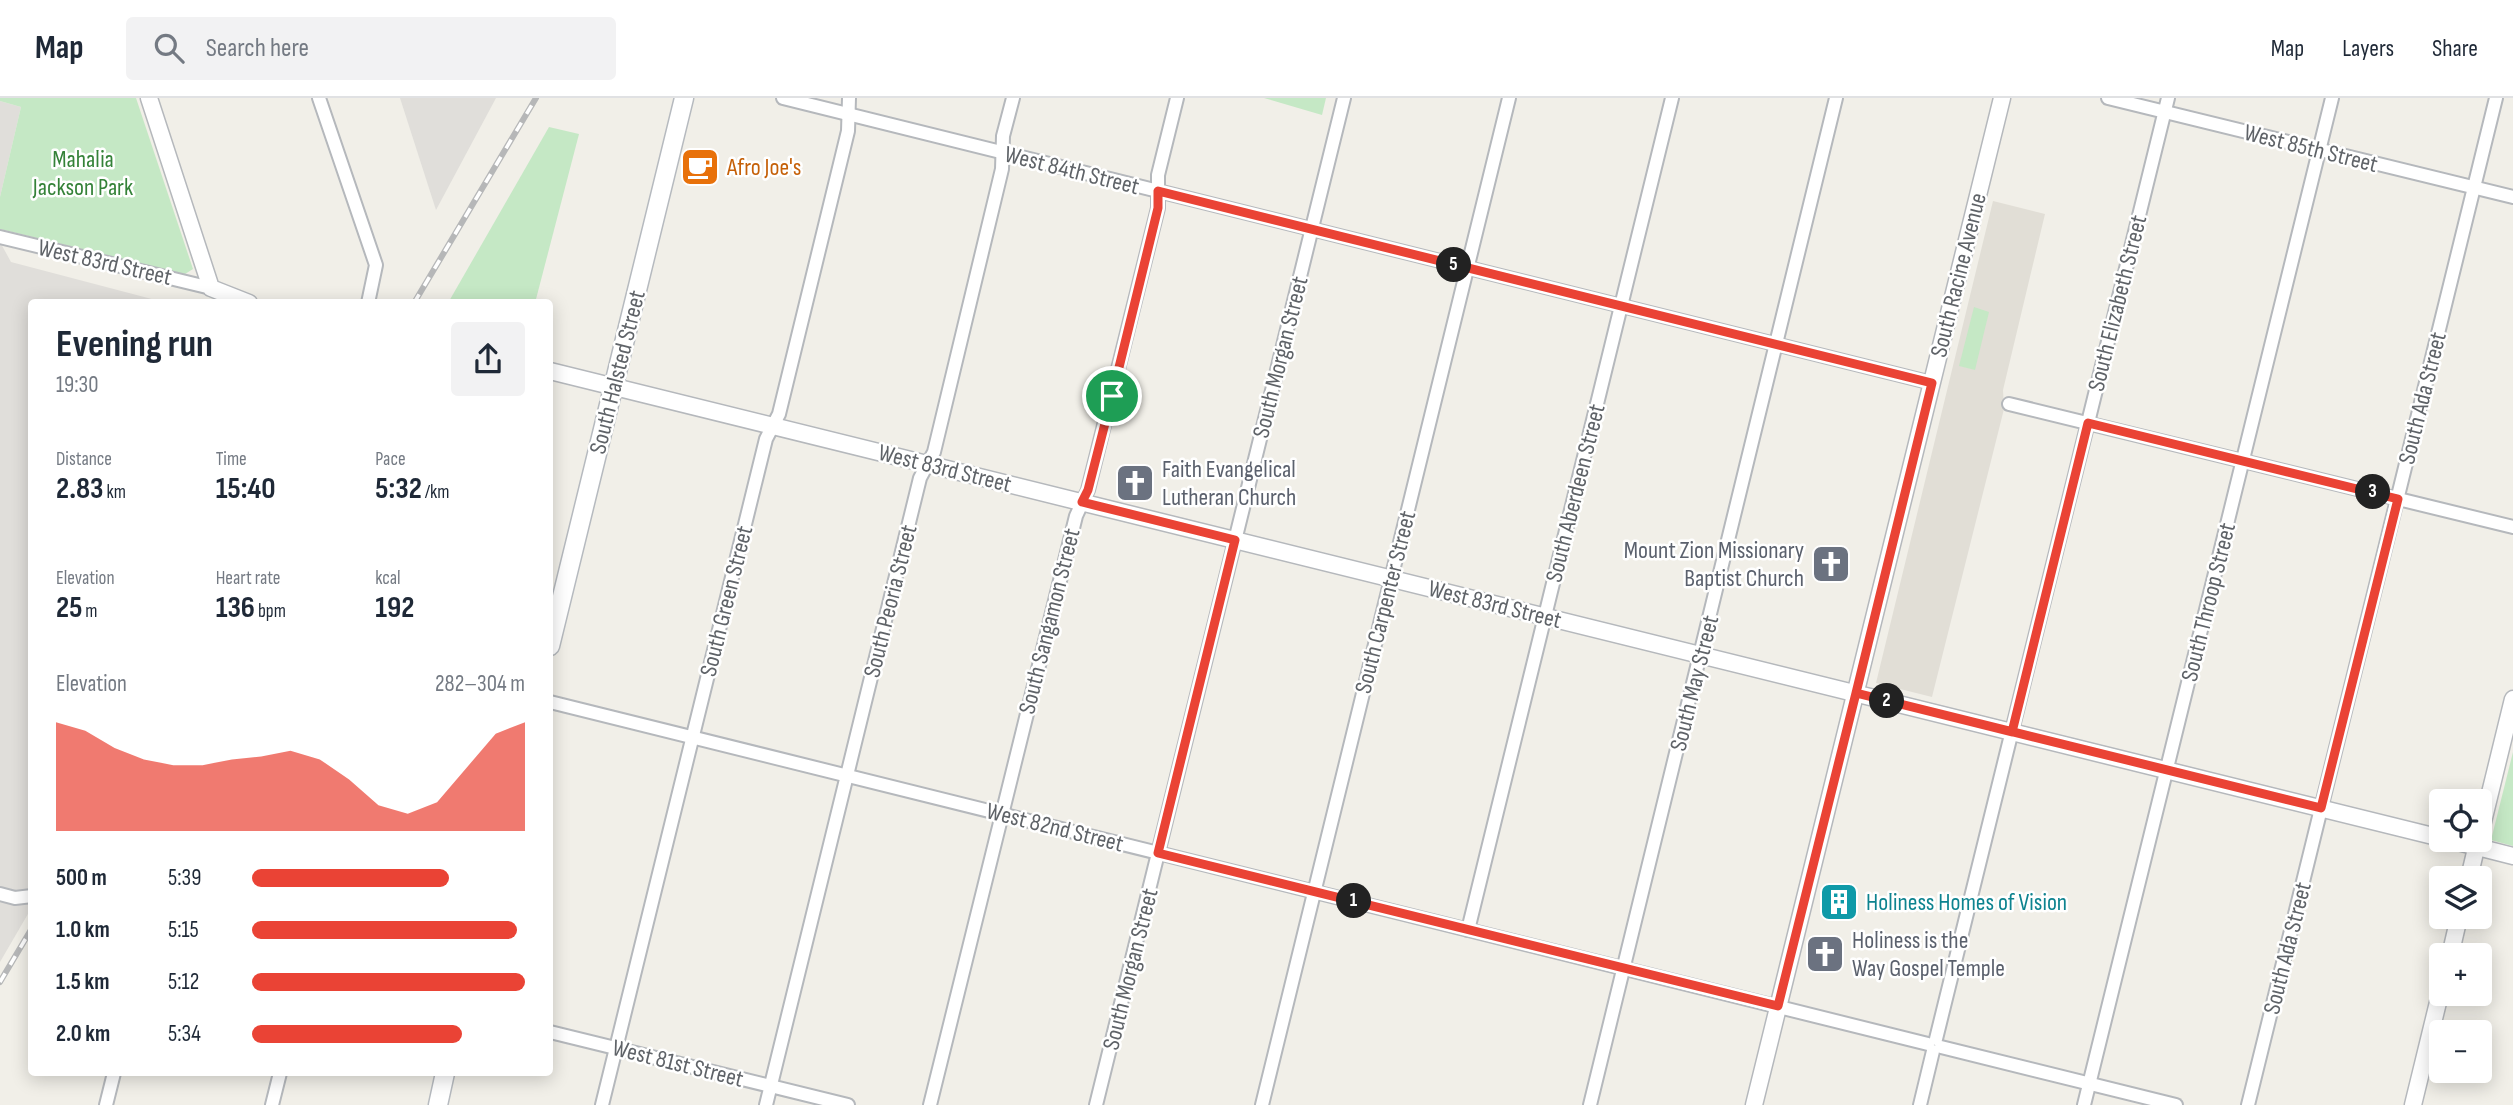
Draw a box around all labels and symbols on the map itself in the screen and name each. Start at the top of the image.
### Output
street label: West 85th Street [2241,118,2381,179]
street label: West 84th Street [1002,140,1142,201]
park label: Mahalia Jackson Park [32,145,133,202]
cafe icon: Afro Joe's [679,146,721,188]
place label: Afro Joe's [726,153,801,182]
street label: South Racine Avenue [1924,190,1993,360]
street label: South Elizabeth Street [2082,212,2153,394]
street label: West 83rd Street [35,233,174,292]
pin: 5 [1436,248,1472,282]
street label: South Morgan Street [1246,273,1315,441]
street label: South Halsted Street [583,287,652,457]
street label: South Ada Street [2392,329,2453,467]
pin [1082,366,1142,426]
street label: South Aberdeen Street [1539,401,1612,585]
street label: West 83rd Street [875,438,1014,499]
place label: Faith Evangelical Lutheran Church [1162,455,1296,512]
church icon: Faith Evangelical Lutheran Church [1114,462,1156,504]
pin: 3 [2356,474,2390,510]
street label: South Carpenter Street [1349,508,1422,696]
street label: South Throop Street [2175,520,2242,684]
street label: South Peoria Street [857,522,923,681]
street label: South Green Street [694,523,759,679]
street label: South Sangamon Street [1012,525,1087,717]
place label: Mount Zion Missionary Baptist Church [1624,536,1804,593]
church icon: Mount Zion Missionary Baptist Church [1810,543,1852,585]
street label: West 83rd Street [1425,574,1564,635]
street label: South May Street [1664,612,1725,754]
pin: 2 [1870,684,1904,718]
street label: West 82nd Street [983,796,1126,858]
street label: South Ada Street [2257,879,2318,1017]
building icon: Holiness Homes of Vision [1818,881,1860,923]
pin: 1 [1336,884,1372,918]
street label: South Morgan Street [1096,885,1165,1053]
place label: Holiness Homes of Vision [1866,888,2067,917]
place label: Holiness is the Way Gospel Temple [1852,926,2005,983]
church icon: Holiness is the Way Gospel Temple [1804,933,1846,975]
street label: West 81st Street [609,1033,746,1094]

